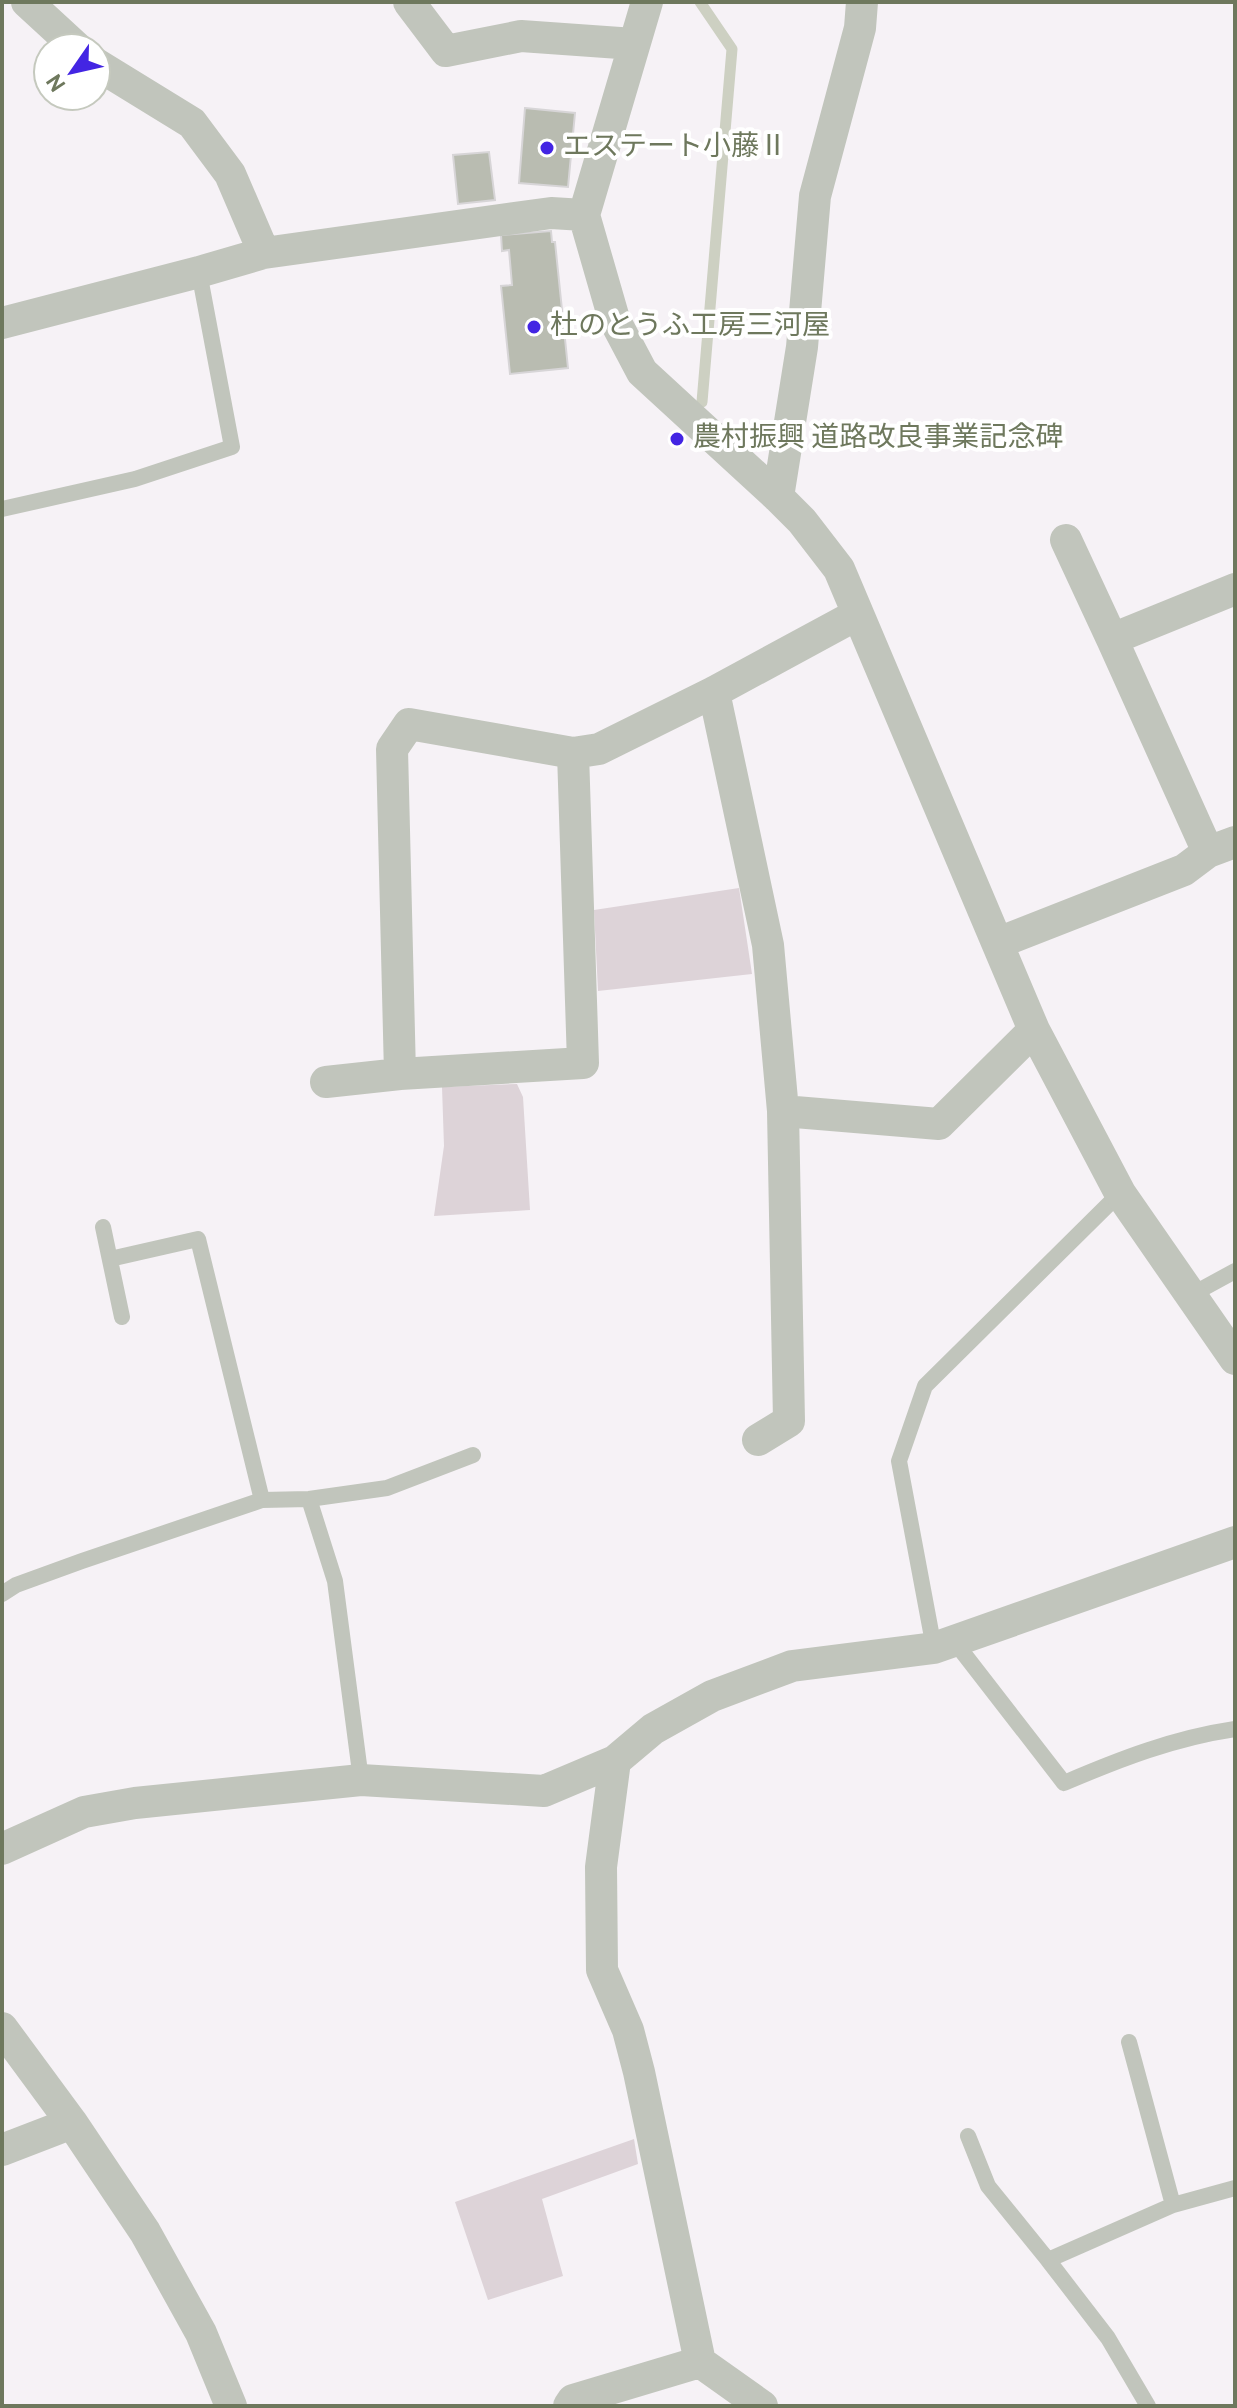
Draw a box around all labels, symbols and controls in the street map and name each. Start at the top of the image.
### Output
north arrow [32,32,112,112]
text: N [42,68,73,96]
place label: エステート小藤Ⅱ [563,130,787,166]
marker: エステート小藤Ⅱ [538,139,556,157]
place label: 杜のとうふ工房三河屋 [550,309,830,345]
marker: 杜のとうふ工房三河屋 [525,318,543,336]
place label: 農村振興 道路改良事業記念碑 [693,421,1064,457]
marker: 農村振興 道路改良事業記念碑 [668,430,686,448]

